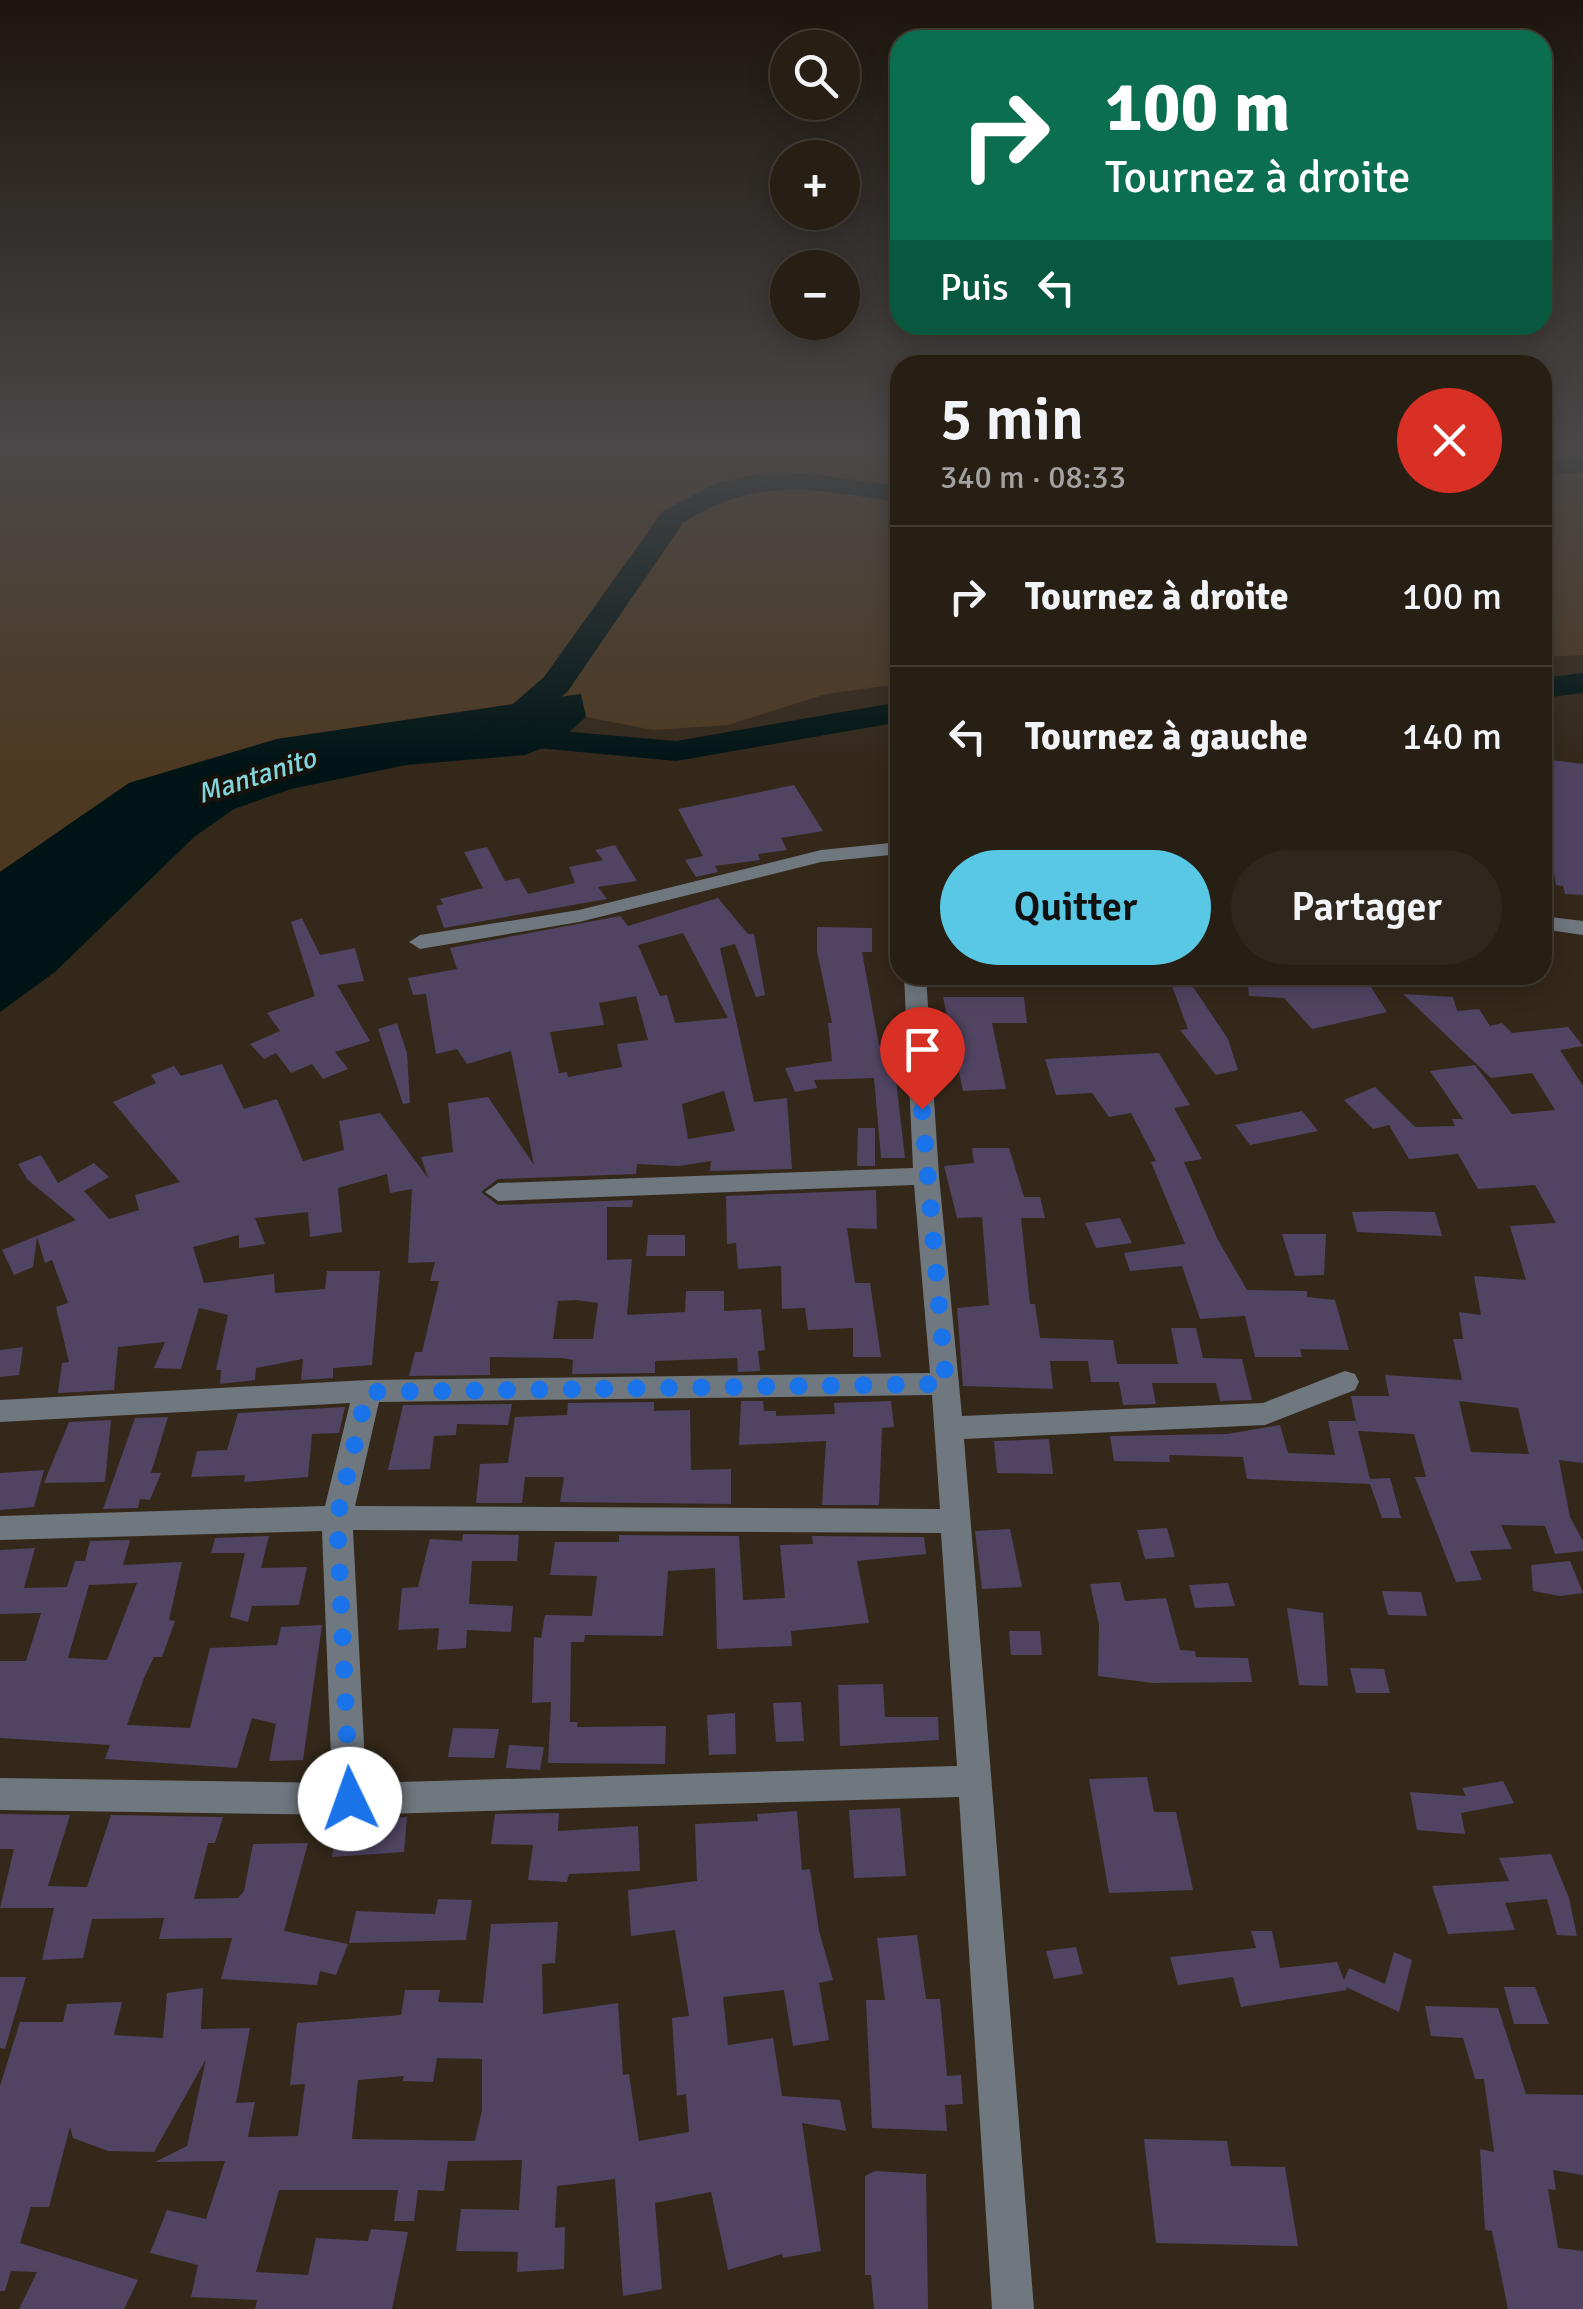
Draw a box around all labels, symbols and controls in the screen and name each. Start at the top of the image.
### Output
map controls [770,30,860,340]
button: search [770,30,860,120]
text: 100 m [1105,64,1290,150]
icon: right [940,70,1070,200]
button: + [770,140,860,230]
text: Tournez à droite [1105,150,1411,205]
button: − [770,250,860,340]
icon: left [1029,260,1084,315]
text: Puis [940,264,1009,311]
text: 5 min [940,383,1084,457]
button: close [1397,388,1502,493]
text: 340 m · 08:33 [940,458,1126,497]
icon: right [940,569,995,624]
text: Tournez à droite [1025,573,1289,620]
text: 100 m [1402,573,1502,620]
icon: left [940,709,995,764]
text: Tournez à gauche [1025,713,1308,760]
text: 140 m [1402,713,1502,760]
water label: Mantanito [193,740,321,811]
button: Quitter [940,850,1211,965]
button: Partager [1231,850,1502,965]
pin [880,1007,965,1110]
icon: arrive [895,1022,950,1077]
position arrow [298,1747,402,1851]

